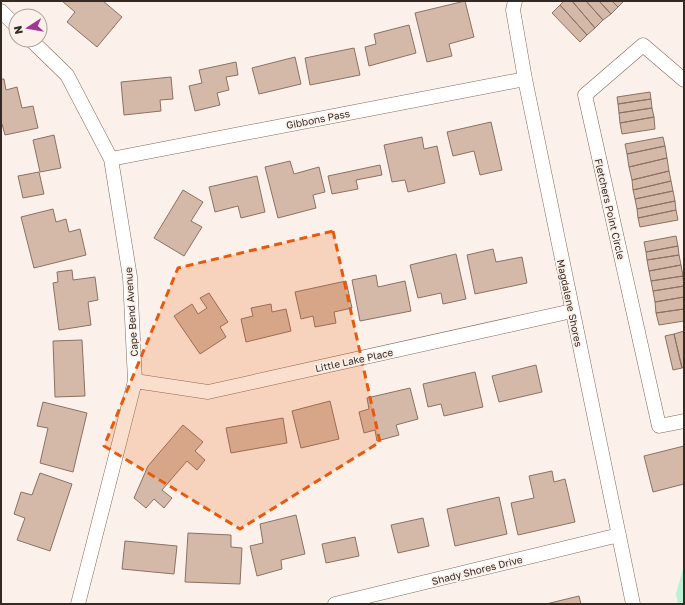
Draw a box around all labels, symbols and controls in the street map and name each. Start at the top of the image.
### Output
north arrow [8,8,48,48]
text: N [11,25,25,36]
street label: Gibbons Pass [285,107,351,131]
street label: Fletchers Point Circle [593,157,628,261]
street label: Magdalene Shores [555,258,585,348]
street label: Cape Bend Avenue [122,267,140,357]
street label: Little Lake Place [314,346,394,374]
street label: Shady Shores Drive [430,553,524,587]

